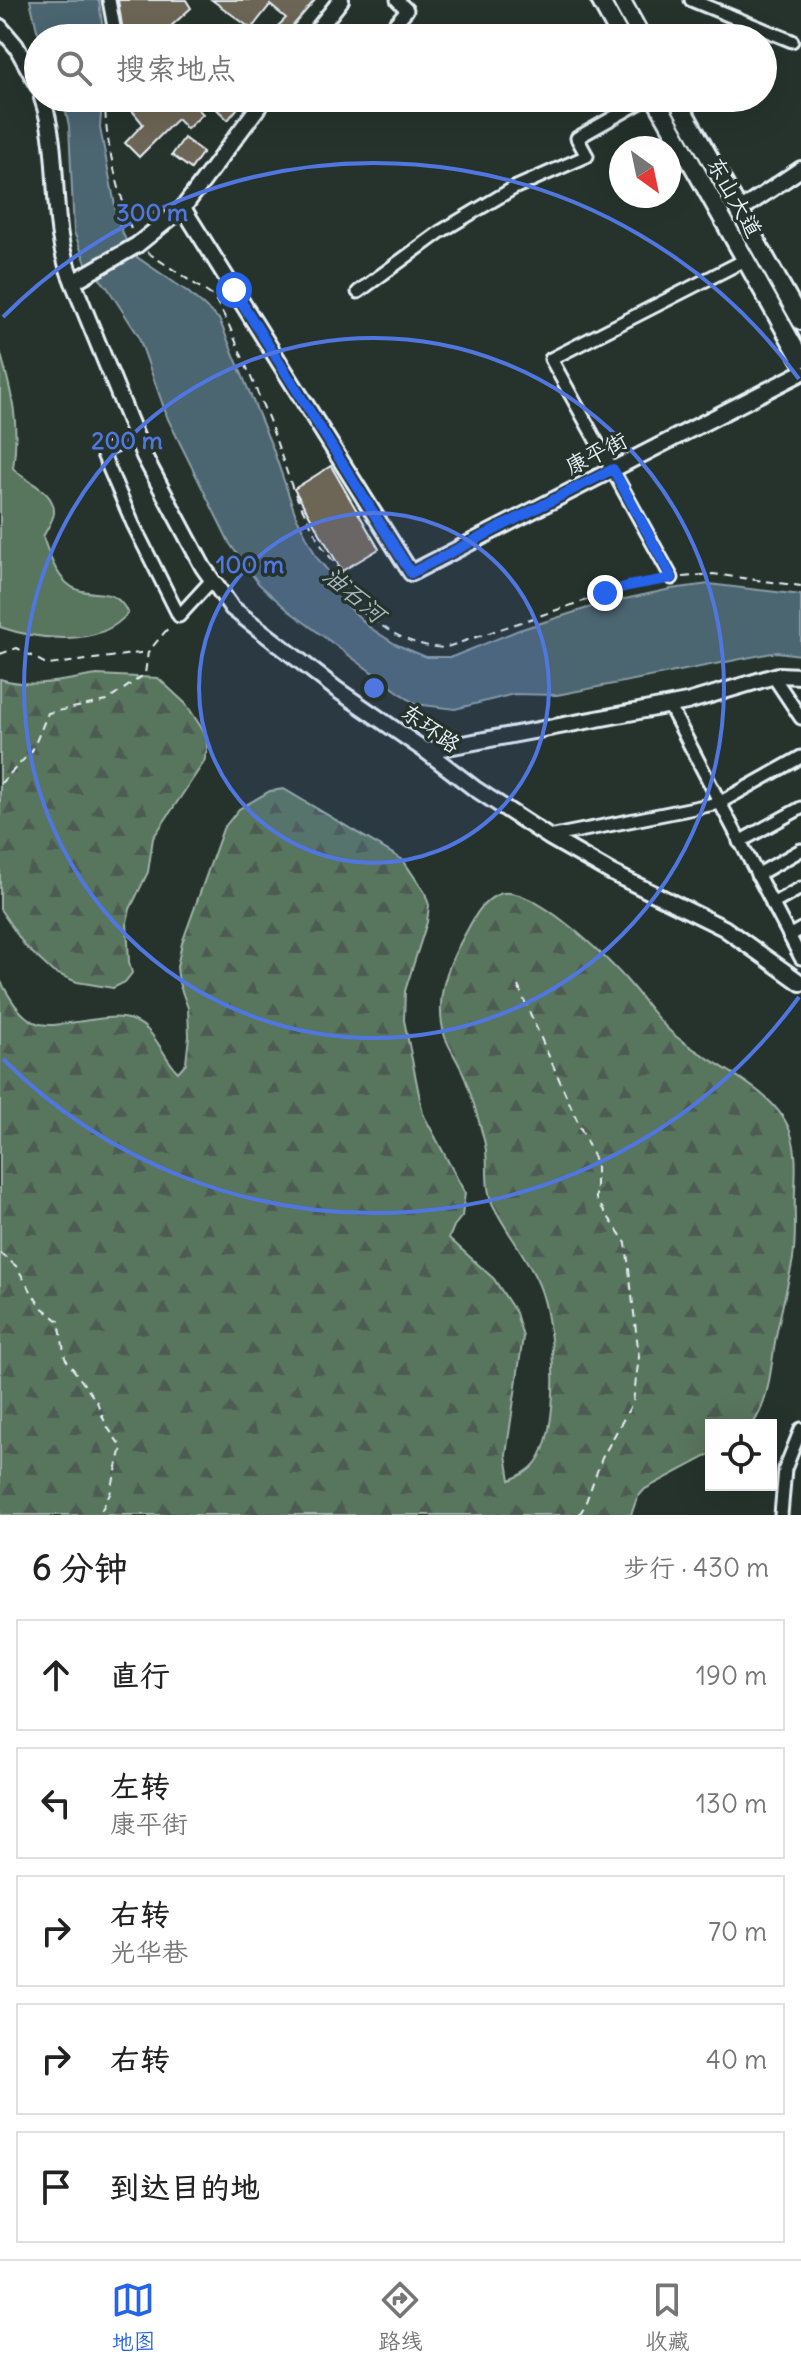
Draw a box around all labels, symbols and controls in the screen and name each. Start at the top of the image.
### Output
search box [24,24,777,112]
icon: search [52,46,96,90]
text: 搜索地点 [116,49,236,87]
north arrow [609,136,681,208]
street label: 东山大道 [701,152,769,242]
text: 300 m [116,197,188,227]
route start [216,272,252,308]
text: 200 m [91,425,163,455]
street label: 康平街 [560,426,632,480]
text: 100 m [216,549,284,579]
water label: 油石河 [317,560,395,631]
route end [587,575,623,611]
centre of rings [360,674,388,702]
street label: 东环路 [396,697,466,759]
map controls [705,1419,777,1491]
button: locate [705,1419,777,1491]
text: 6 分钟 [32,1546,128,1589]
text: 步行 · 430 m [623,1551,769,1584]
icon: ahead [34,1653,78,1697]
text: 直行 [110,1656,170,1694]
text: 190 m [696,1659,767,1692]
text: 左转 [110,1767,170,1805]
icon: left [34,1781,78,1825]
text: 130 m [696,1787,767,1820]
text: 康平街 [110,1807,188,1840]
text: 右转 [110,1895,170,1933]
icon: right [34,1909,78,1953]
text: 70 m [708,1915,767,1948]
text: 光华巷 [110,1935,188,1968]
icon: right [34,2037,78,2081]
text: 右转 [110,2040,170,2078]
text: 40 m [706,2043,767,2076]
icon: arrive [34,2165,78,2209]
text: 到达目的地 [110,2168,260,2206]
tab: 地图 [111,2278,156,2355]
tab: 路线 [378,2278,423,2355]
tab: 收藏 [645,2278,690,2355]

